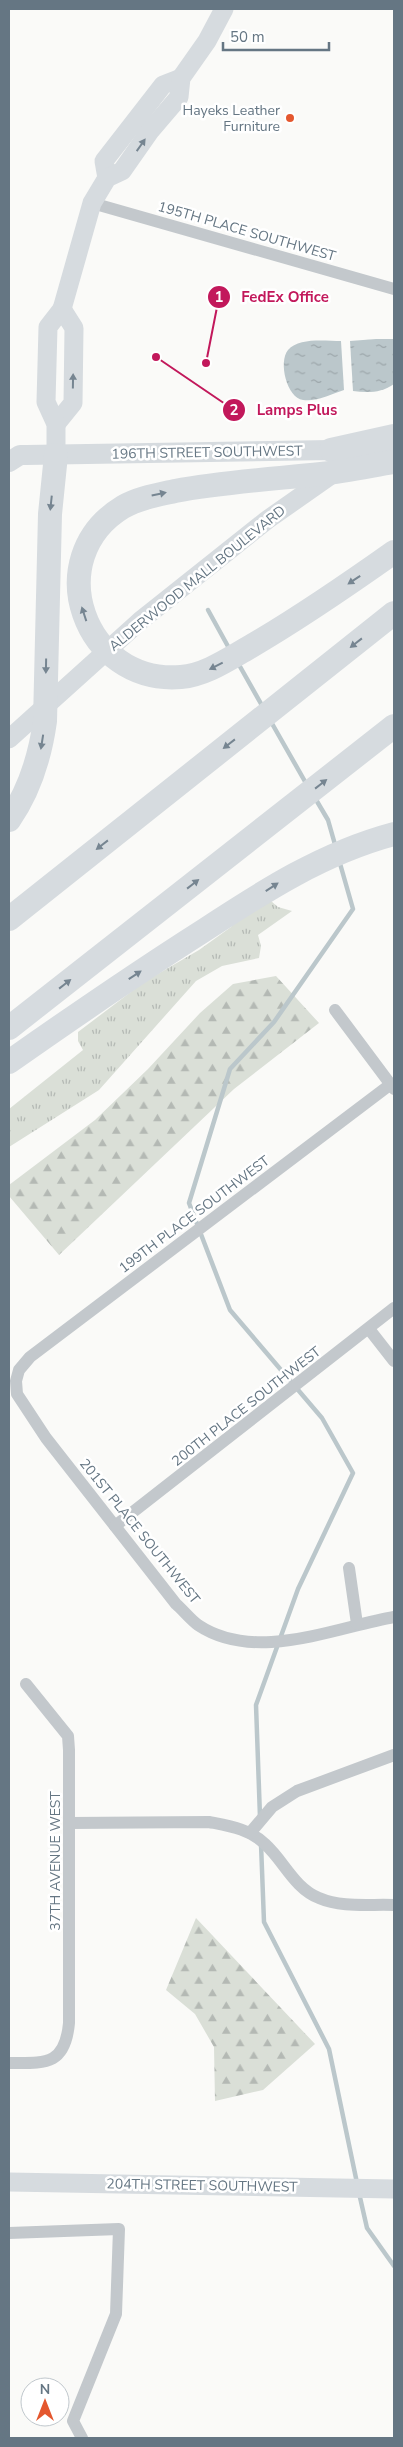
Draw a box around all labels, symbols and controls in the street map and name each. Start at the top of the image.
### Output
scale bar [223,20,329,52]
text: 50 m [230,27,265,47]
place label: Hayeks Leather Furniture [183,101,280,136]
marker: Hayeks Leather Furniture [284,112,296,124]
one-way arrow [136,138,146,152]
street label: 195TH PLACE SOUTHWEST [156,197,339,266]
callout: FedEx Office [206,282,339,312]
text: 1 [214,287,224,307]
text: FedEx Office [241,287,329,307]
one-way arrow [69,372,77,388]
callout: Lamps Plus [221,395,347,425]
text: 2 [229,400,239,420]
text: Lamps Plus [257,400,337,420]
street label: 196TH STREET SOUTHWEST [111,441,303,464]
one-way arrow [152,490,167,498]
one-way arrow [47,495,55,511]
street label: ALDERWOOD MALL BOULEVARD [105,501,290,656]
one-way arrow [347,575,361,585]
one-way arrow [80,607,87,622]
one-way arrow [350,637,363,648]
one-way arrow [42,658,50,674]
one-way arrow [209,662,223,670]
one-way arrow [38,734,46,750]
one-way arrow [223,739,236,750]
one-way arrow [314,778,327,789]
one-way arrow [96,840,109,851]
one-way arrow [186,879,200,889]
one-way arrow [265,882,278,891]
one-way arrow [129,970,142,980]
one-way arrow [58,979,71,990]
street label: 199TH PLACE SOUTHWEST [115,1151,274,1277]
street label: 200TH PLACE SOUTHWEST [168,1342,325,1471]
street label: 201ST PLACE SOUTHWEST [75,1455,205,1608]
street label: 37TH AVENUE WEST [46,1791,65,1931]
street label: 204TH STREET SOUTHWEST [106,2174,298,2197]
north arrow [20,2377,70,2427]
text: N [40,2380,50,2399]

